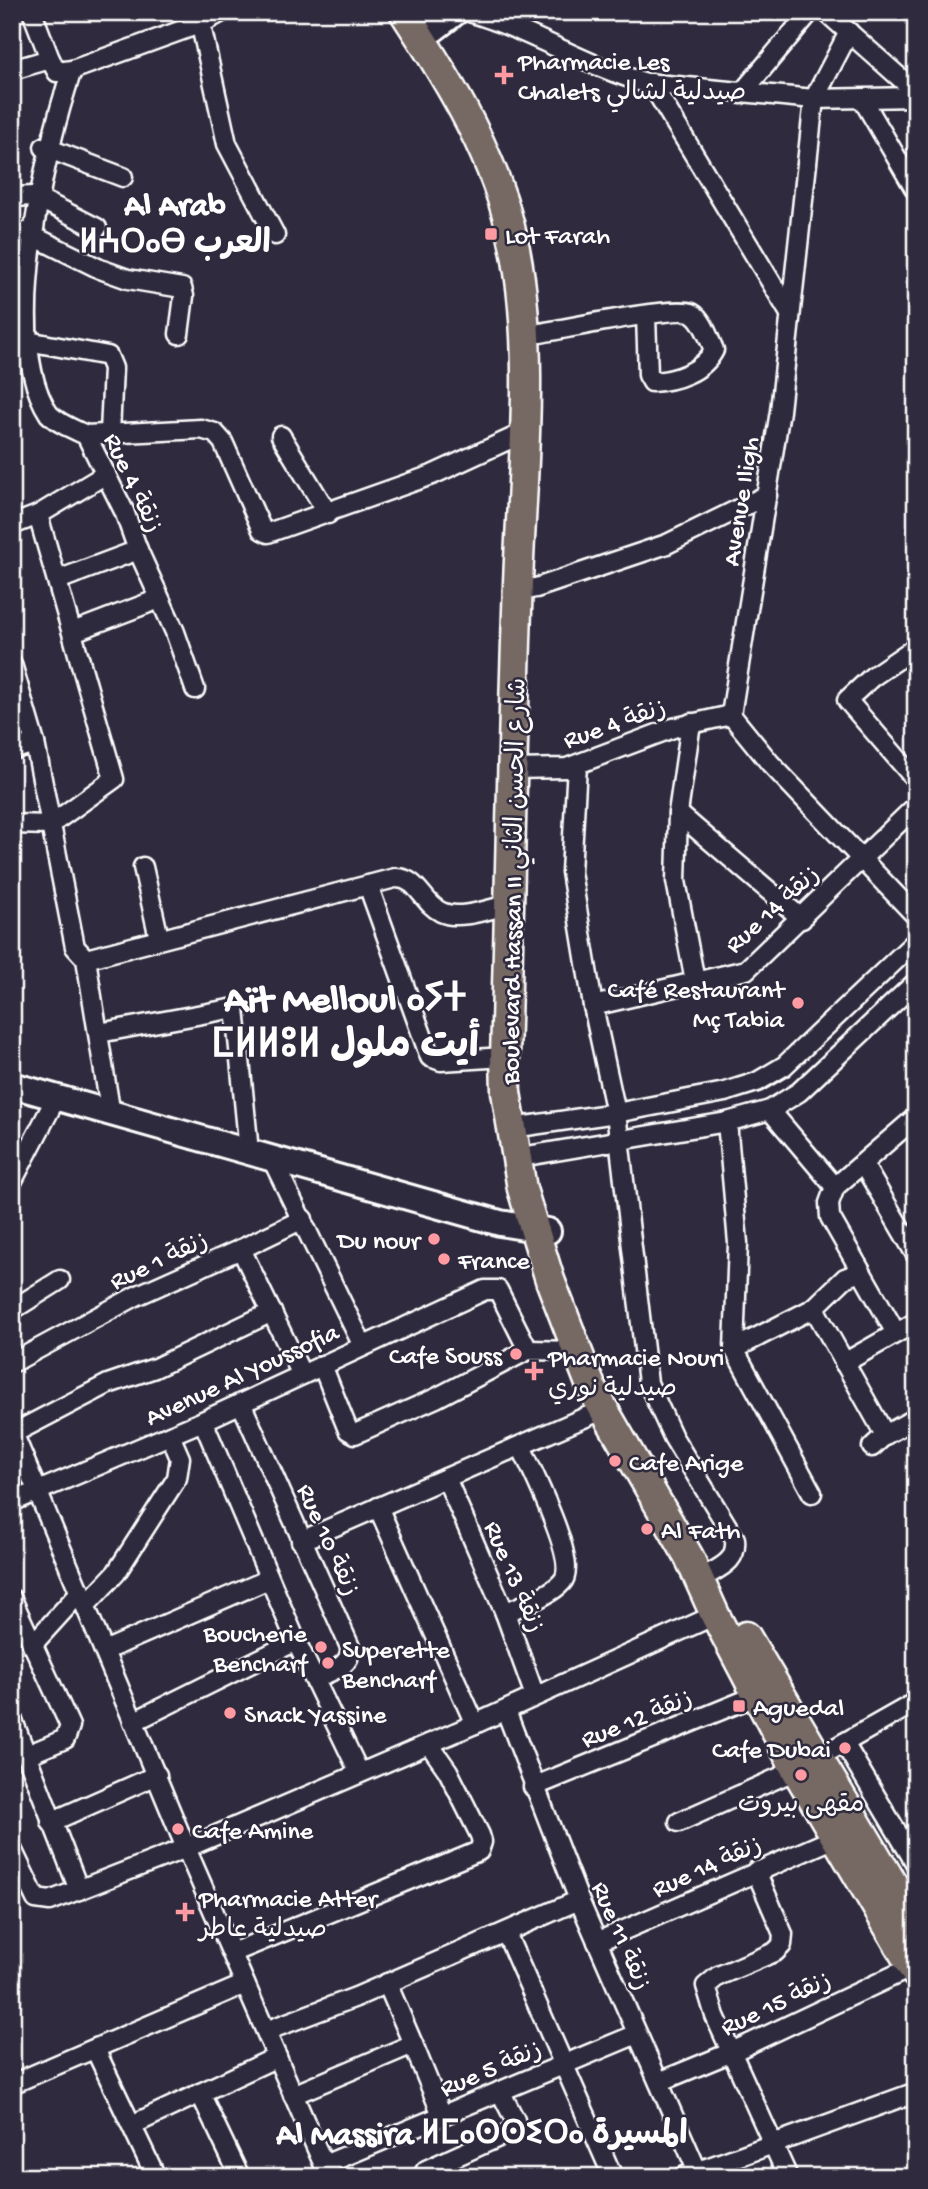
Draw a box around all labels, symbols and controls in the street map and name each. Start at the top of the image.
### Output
place label: Pharmacie Les Chalets صيدلية لشالي [517,49,746,113]
marker: Pharmacie Les Chalets صيدلية لشالي [496,67,512,83]
district label: Al Arab ⵍⵄⵔⴰⴱ العرب [79,189,271,265]
place label: Lot Farah [505,223,610,254]
marker: Lot Farah [483,226,499,242]
street label: Rue 4 زنقة [94,429,167,539]
street label: Avenue Iligh [718,435,769,569]
street label: Boulevard Hassan II شارع الحسن الثاني [497,678,539,1086]
street label: Rue 4 زنقة [560,694,671,758]
street label: Rue 14 زنقة [720,861,828,962]
place label: Café Restaurant Mç Tabia [607,977,786,1038]
district label: Aït Melloul ⴰⵢⵜ ⵎⵍⵍⵓⵍ أيت ملول [211,979,480,1072]
marker: Café Restaurant Mç Tabia [790,995,806,1011]
street label: Rue 1 زنقة [106,1227,214,1299]
place label: Du nour [335,1228,423,1259]
marker: Du nour [426,1231,442,1247]
place label: France [457,1248,530,1279]
marker: France [436,1251,452,1267]
street label: Avenue Al Youssofia [141,1318,346,1436]
place label: Cafe Souss [389,1343,503,1374]
place label: Pharmacie Nouri صيدلية نوري [547,1345,724,1406]
marker: Cafe Souss [508,1346,524,1362]
marker: Pharmacie Nouri صيدلية نوري [526,1363,542,1379]
place label: Cafe Arige [629,1450,744,1481]
marker: Cafe Arige [607,1453,623,1469]
street label: Rue 10 زنقة [287,1480,364,1602]
street label: Rue 13 زنقة [475,1517,549,1638]
place label: Al Fath [661,1518,741,1549]
marker: Al Fath [639,1521,655,1537]
place label: Boucherie Bencharf [203,1621,309,1682]
place label: Superette Bencharf [341,1637,450,1698]
marker: Boucherie Bencharf [313,1639,329,1655]
marker: Superette Bencharf [320,1655,336,1671]
street label: Rue 12 زنقة [577,1685,698,1758]
place label: Aguedal [753,1695,844,1726]
marker: Aguedal [731,1698,747,1714]
place label: Snack Yassine [244,1702,387,1733]
marker: Snack Yassine [222,1705,238,1721]
place label: Cafe Dubai [712,1737,831,1768]
marker: Cafe Dubai [837,1740,853,1756]
marker: مقهى بيروت [793,1767,809,1783]
place label: مقهى بيروت [738,1791,864,1822]
place label: Cafe Amine [192,1818,314,1849]
marker: Cafe Amine [170,1821,186,1837]
street label: Rue 14 زنقة [648,1831,768,1907]
street label: Rue 11 زنقة [582,1878,656,1996]
place label: Pharmacie Atter صيدلية عاطر [197,1886,380,1947]
marker: Pharmacie Atter صيدلية عاطر [177,1904,193,1920]
street label: Rue 15 زنقة [717,1967,837,2045]
street label: Rue 5 زنقة [436,2036,547,2106]
district label: Al Massira ⵍⵎⴰⵙⵙⵉⵔⴰ المسيرة [275,2117,688,2156]

